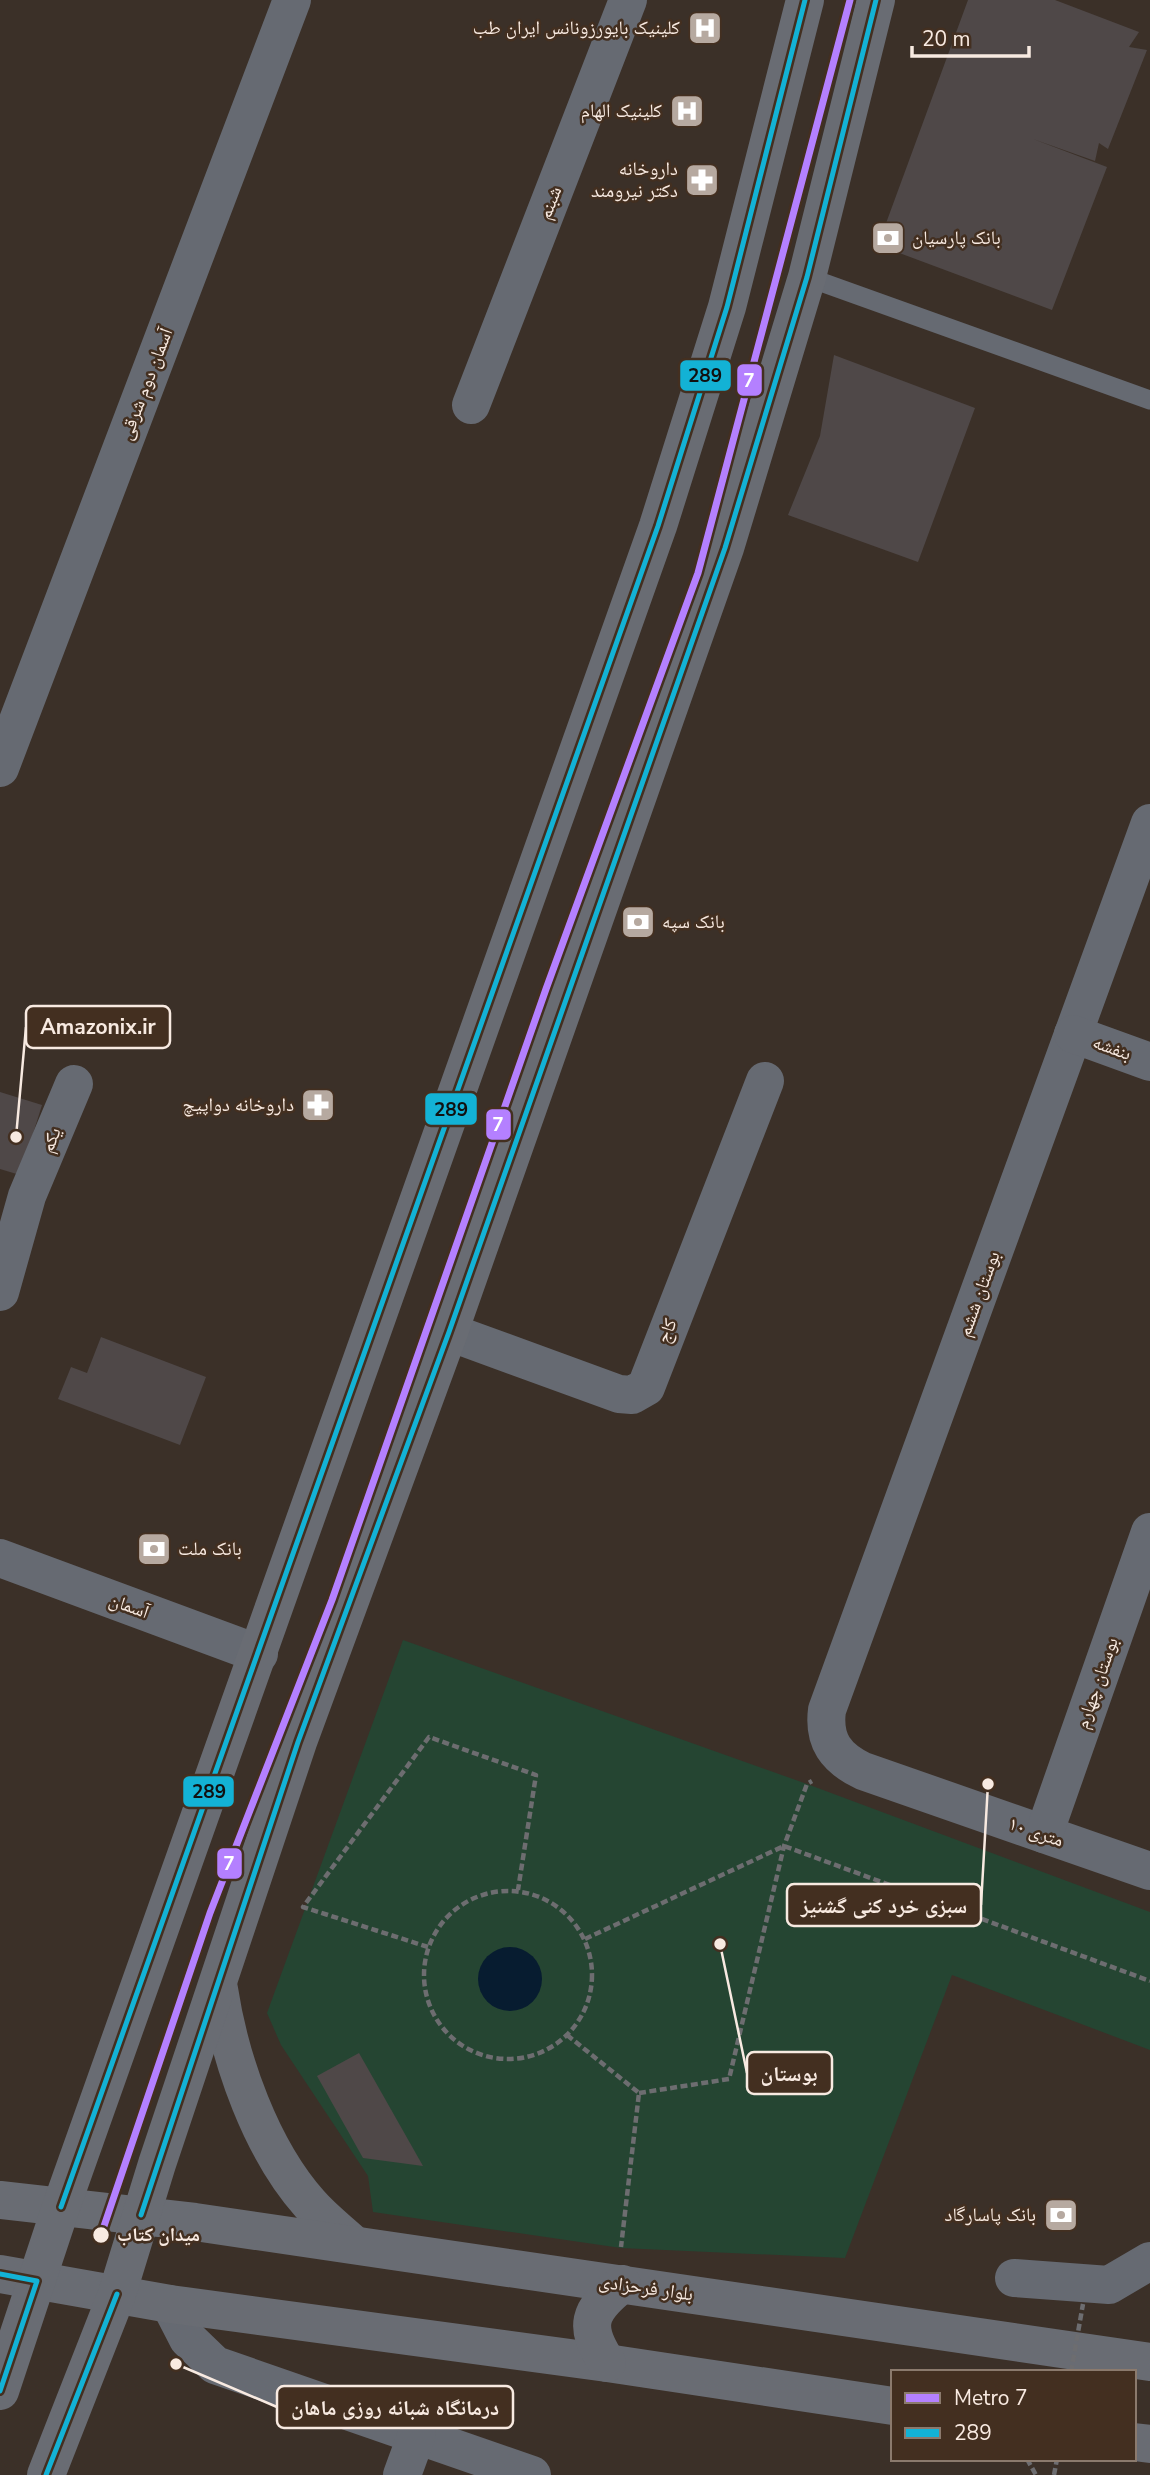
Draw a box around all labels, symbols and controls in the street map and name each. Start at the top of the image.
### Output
hospital icon: کلینیک بایورزونانس ایران طب [686,9,724,47]
scale bar [912,14,1029,58]
place label: کلینیک بایورزونانس ایران طب [473,15,680,41]
text: 20 m [922,25,971,53]
hospital icon: کلینیک الهام [668,92,706,130]
place label: کلینیک الهام [581,98,662,124]
place label: داروخانه دکتر نیرومند [591,156,678,204]
pharmacy icon: داروخانه دکتر نیرومند [683,161,721,199]
street label: شبنم [532,183,568,223]
bank icon: بانک پارسیان [869,219,907,257]
place label: بانک پارسیان [912,225,1001,251]
street label: آسمان دوم شرقی [113,323,180,444]
line badge: 289 [679,359,732,392]
text: 289 [688,363,722,389]
line badge: 7 [736,363,763,397]
text: 7 [743,368,755,394]
bank icon: بانک سپه [619,903,657,941]
place label: بانک سپه [662,909,725,935]
callout: Amazonix.ir [26,1006,170,1048]
text: Amazonix.ir [40,1013,157,1041]
street label: بنفشه [1089,1029,1135,1067]
pharmacy icon: داروخانه دواپیچ [299,1086,337,1124]
place label: داروخانه دواپیچ [183,1092,294,1118]
line badge: 289 [424,1092,478,1126]
text: 289 [434,1097,468,1123]
line badge: 7 [485,1108,512,1141]
text: 7 [492,1112,504,1138]
street label: یکم [34,1123,68,1157]
street label: بوستان ششم [951,1248,1007,1340]
street label: کاج [650,1315,684,1347]
bank icon: بانک ملت [135,1530,173,1568]
place label: بانک ملت [178,1536,242,1562]
street label: آسمان [105,1587,154,1626]
street label: بوستان چهارم [1069,1634,1125,1732]
line badge: 289 [182,1775,235,1808]
text: 289 [192,1779,226,1805]
street label: ۱۰ متری [1005,1810,1067,1854]
line badge: 7 [216,1847,243,1880]
text: 7 [223,1851,235,1877]
callout: سبزی خرد کنی گشنیز [787,1884,981,1926]
text: سبزی خرد کنی گشنیز [800,1892,967,1920]
callout: بوستان [747,2052,832,2094]
text: بوستان [760,2060,818,2088]
bank icon: بانک پاسارگاد [1042,2196,1080,2234]
place label: بانک پاسارگاد [945,2202,1036,2228]
place label: میدان کتاب [117,2222,200,2248]
marker: میدان کتاب [91,2225,111,2245]
street label: بلوار فرحزادی [597,2269,695,2307]
legend [891,2370,1136,2461]
text: Metro 7 [954,2384,1028,2412]
callout: درمانگاه شبانه روزی ماهان [277,2386,513,2428]
text: درمانگاه شبانه روزی ماهان [291,2394,499,2422]
text: 289 [954,2419,992,2447]

